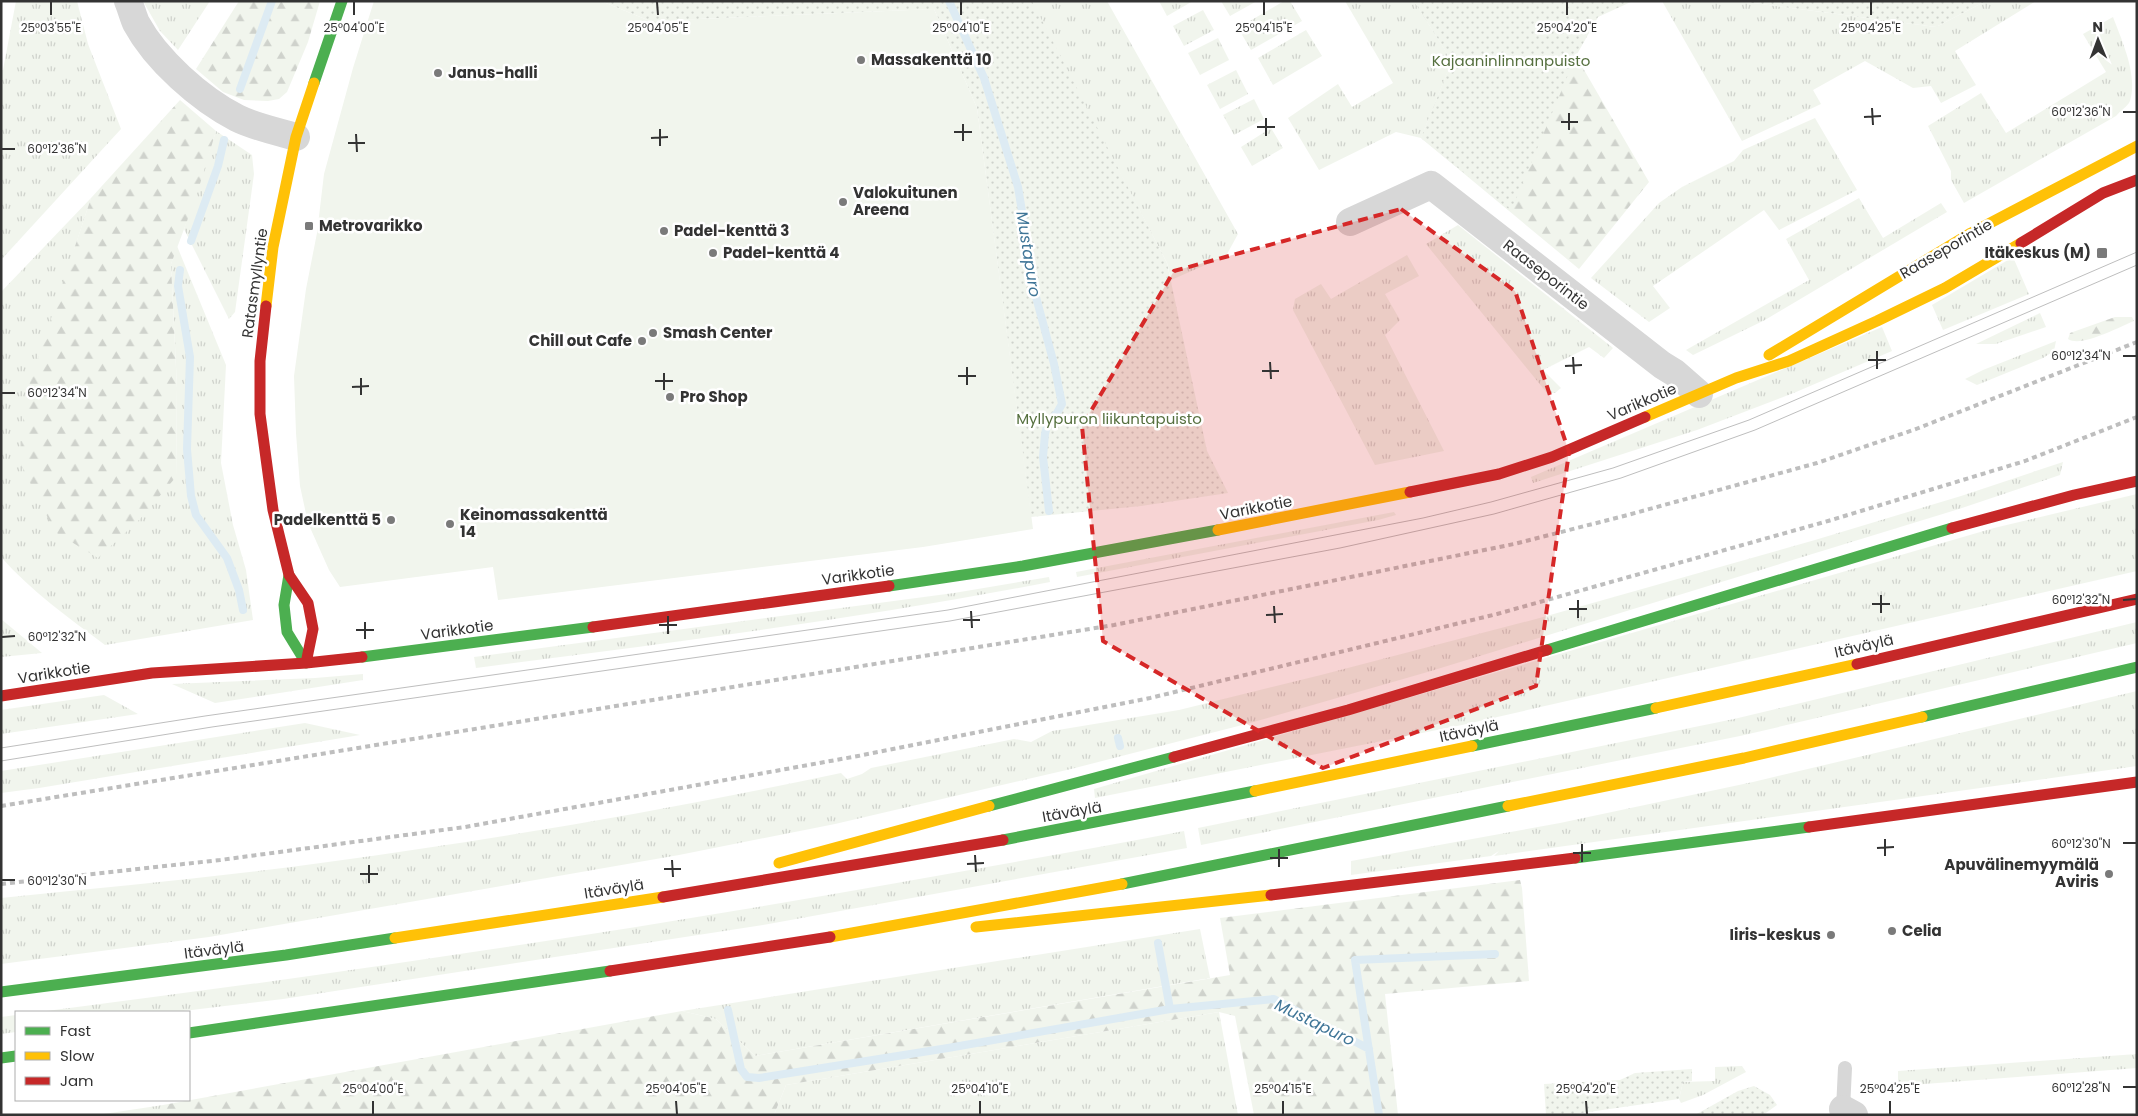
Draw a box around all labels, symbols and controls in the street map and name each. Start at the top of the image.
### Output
north arrow [2073,15,2123,65]
text: N [2092,17,2103,37]
text: 25°03'55"E [21,19,81,36]
text: 25°04'00"E [323,19,385,36]
text: 25°04'05"E [627,19,689,36]
text: 25°04'10"E [932,19,990,36]
text: 25°04'15"E [1235,19,1293,36]
text: 25°04'20"E [1537,19,1597,36]
text: 25°04'25"E [1841,19,1901,36]
place label: Massakenttä 10 [871,49,992,70]
park label: Kajaaninlinnanpuisto [1432,50,1590,71]
marker: Massakenttä 10 [855,54,867,66]
place label: Janus-halli [448,62,538,83]
marker: Janus-halli [432,67,444,79]
text: 60°12'36"N [2051,103,2111,120]
text: 60°12'36"N [27,140,87,157]
place label: Valokuitunen Areena [853,182,958,220]
marker: Valokuitunen Areena [837,196,849,208]
water label: Mustapuro [1010,210,1047,298]
street label: Raaseporintie [1896,214,1996,284]
place label: Metrovarikko [319,215,423,236]
marker: Metrovarikko [303,220,315,232]
place label: Padel-kenttä 3 [674,220,789,241]
marker: Padel-kenttä 3 [658,225,670,237]
street label: Ratasmyllyntie [236,227,273,339]
street label: Raaseporintie [1499,234,1594,315]
place label: Padel-kenttä 4 [723,242,839,263]
place label: Itäkeskus (M) [1984,242,2091,263]
marker: Itäkeskus (M) [2095,246,2109,260]
marker: Padel-kenttä 4 [707,247,719,259]
place label: Smash Center [663,322,773,343]
marker: Smash Center [647,327,659,339]
place label: Chill out Cafe [529,330,632,351]
marker: Chill out Cafe [636,335,648,347]
text: 60°12'34"N [2051,347,2111,364]
street label: Varikkotie [1604,378,1680,425]
text: 60°12'34"N [27,384,87,401]
place label: Pro Shop [680,386,748,407]
marker: Pro Shop [664,391,676,403]
park label: Myllypuron liikuntapuisto [1016,408,1202,429]
street label: Varikkotie [1218,490,1294,525]
place label: Keinomassakenttä 14 [460,504,608,542]
place label: Padelkenttä 5 [274,509,381,530]
marker: Padelkenttä 5 [385,514,397,526]
marker: Keinomassakenttä 14 [444,518,456,530]
street label: Varikkotie [820,559,896,590]
text: 60°12'32"N [2052,591,2110,608]
street label: Varikkotie [419,614,495,645]
text: 60°12'32"N [28,628,86,645]
street label: Itäväylä [1832,629,1896,663]
street label: Varikkotie [16,656,92,689]
street label: Itäväylä [1437,714,1500,747]
street label: Itäväylä [1040,796,1103,827]
text: 60°12'30"N [2051,835,2111,852]
place label: Apuvälinemyymälä Aviris [1944,854,2099,892]
marker: Apuvälinemyymälä Aviris [2103,868,2115,880]
text: 60°12'30"N [27,872,87,889]
street label: Itäväylä [583,873,645,904]
place label: Celia [1902,920,1942,941]
place label: Iiris-keskus [1730,924,1821,945]
marker: Celia [1886,925,1898,937]
marker: Iiris-keskus [1825,929,1837,941]
street label: Itäväylä [183,935,245,964]
water label: Mustapuro [1271,993,1359,1052]
legend [15,1011,190,1101]
text: Fast [60,1020,91,1041]
text: Slow [60,1045,95,1066]
text: Jam [60,1070,94,1091]
text: 60°12'28"N [2051,1079,2111,1096]
text: 25°04'00"E [342,1080,404,1097]
text: 25°04'05"E [645,1080,707,1097]
text: 25°04'10"E [951,1080,1009,1097]
text: 25°04'15"E [1254,1080,1312,1097]
text: 25°04'20"E [1556,1080,1616,1097]
text: 25°04'25"E [1860,1080,1920,1097]

